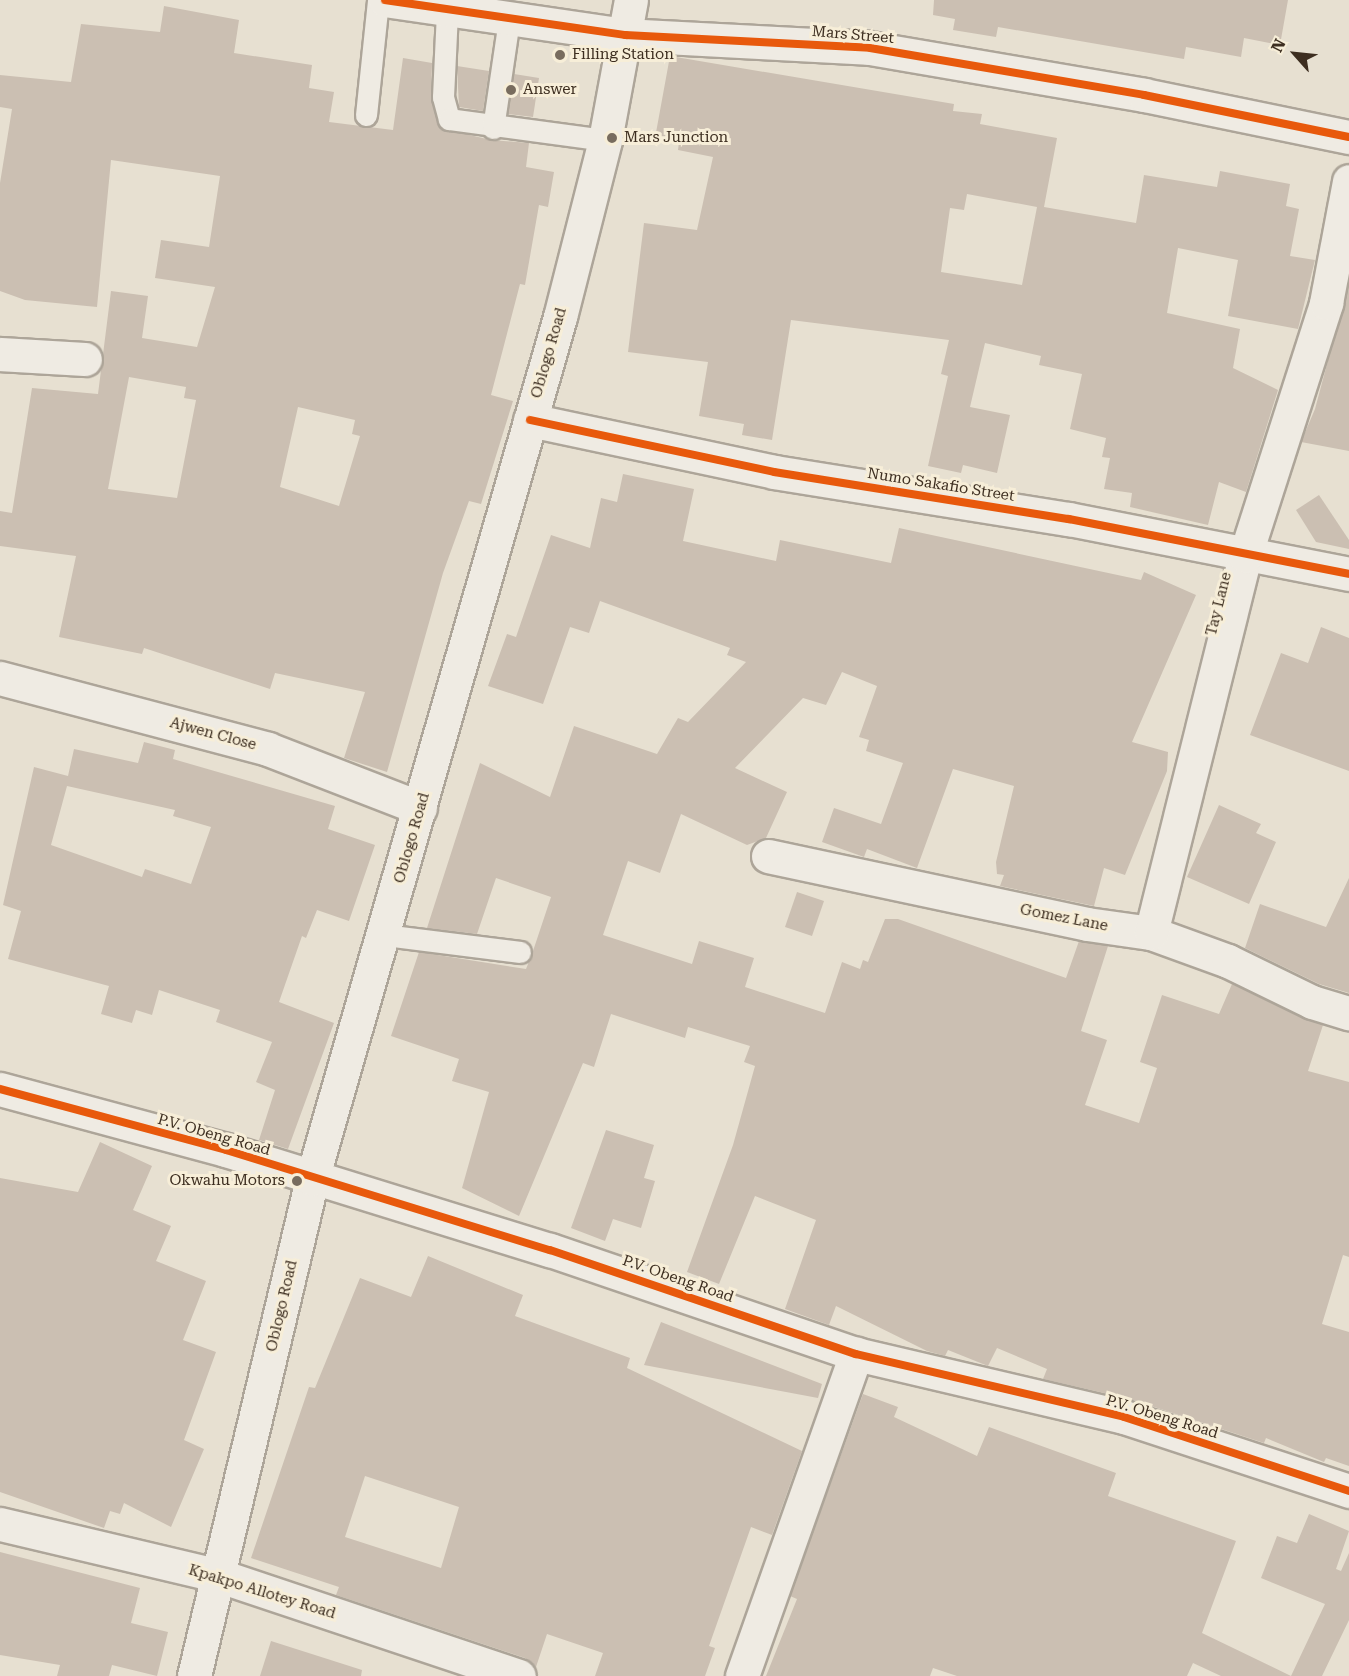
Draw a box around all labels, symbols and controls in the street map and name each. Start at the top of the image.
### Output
street label: Mars Street [811,22,895,48]
north arrow [1265,24,1325,84]
text: N [1267,36,1290,55]
place label: Filling Station [572,46,674,64]
marker: Filling Station [553,48,567,62]
place label: Answer [523,81,577,99]
marker: Answer [504,83,518,97]
place label: Mars Junction [624,129,728,147]
marker: Mars Junction [605,131,619,145]
street label: Oblogo Road [527,306,571,400]
street label: Numo Sakafio Street [866,464,1016,506]
street label: Tay Lane [1202,570,1236,638]
street label: Ajwen Close [168,714,258,754]
street label: Oblogo Road [390,791,434,885]
street label: Gomez Lane [1018,901,1110,935]
street label: P.V. Obeng Road [155,1110,273,1160]
place label: Okwahu Motors [169,1172,285,1190]
marker: Okwahu Motors [290,1174,304,1188]
street label: P.V. Obeng Road [620,1252,736,1306]
street label: Oblogo Road [263,1258,301,1354]
street label: P.V. Obeng Road [1104,1391,1220,1443]
street label: Kpakpo Allotey Road [186,1561,338,1623]

